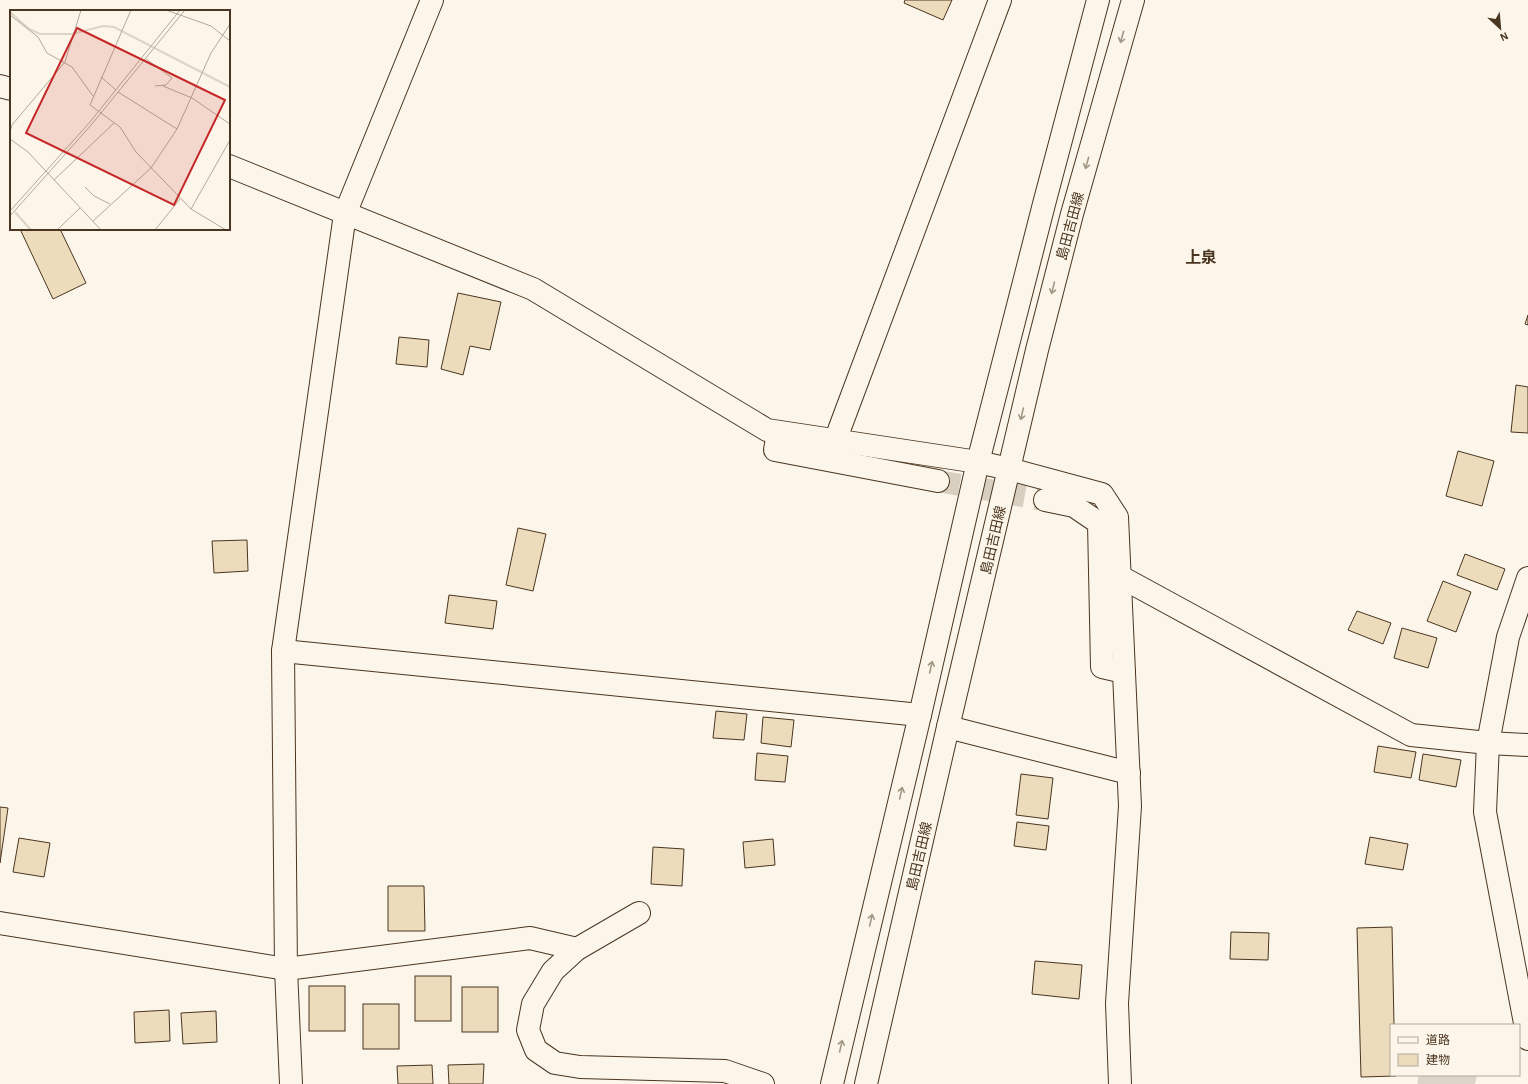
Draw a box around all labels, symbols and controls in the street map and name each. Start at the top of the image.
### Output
north arrow [1480,8,1520,48]
inset map [10,10,230,230]
text: N [1498,30,1510,43]
one-way arrow [1118,31,1125,44]
one-way arrow [1083,156,1090,169]
street label: 島田吉田線 [1054,190,1087,262]
district label: 上泉 [1185,249,1217,266]
one-way arrow [1049,281,1057,294]
one-way arrow [1018,408,1026,421]
street label: 島田吉田線 [978,504,1009,576]
one-way arrow [928,661,936,674]
one-way arrow [898,787,906,800]
street label: 島田吉田線 [904,820,935,892]
one-way arrow [868,913,876,926]
legend [1390,1024,1520,1076]
text: 道路 [1426,1033,1450,1046]
one-way arrow [838,1040,845,1053]
text: 建物 [1426,1053,1450,1066]

